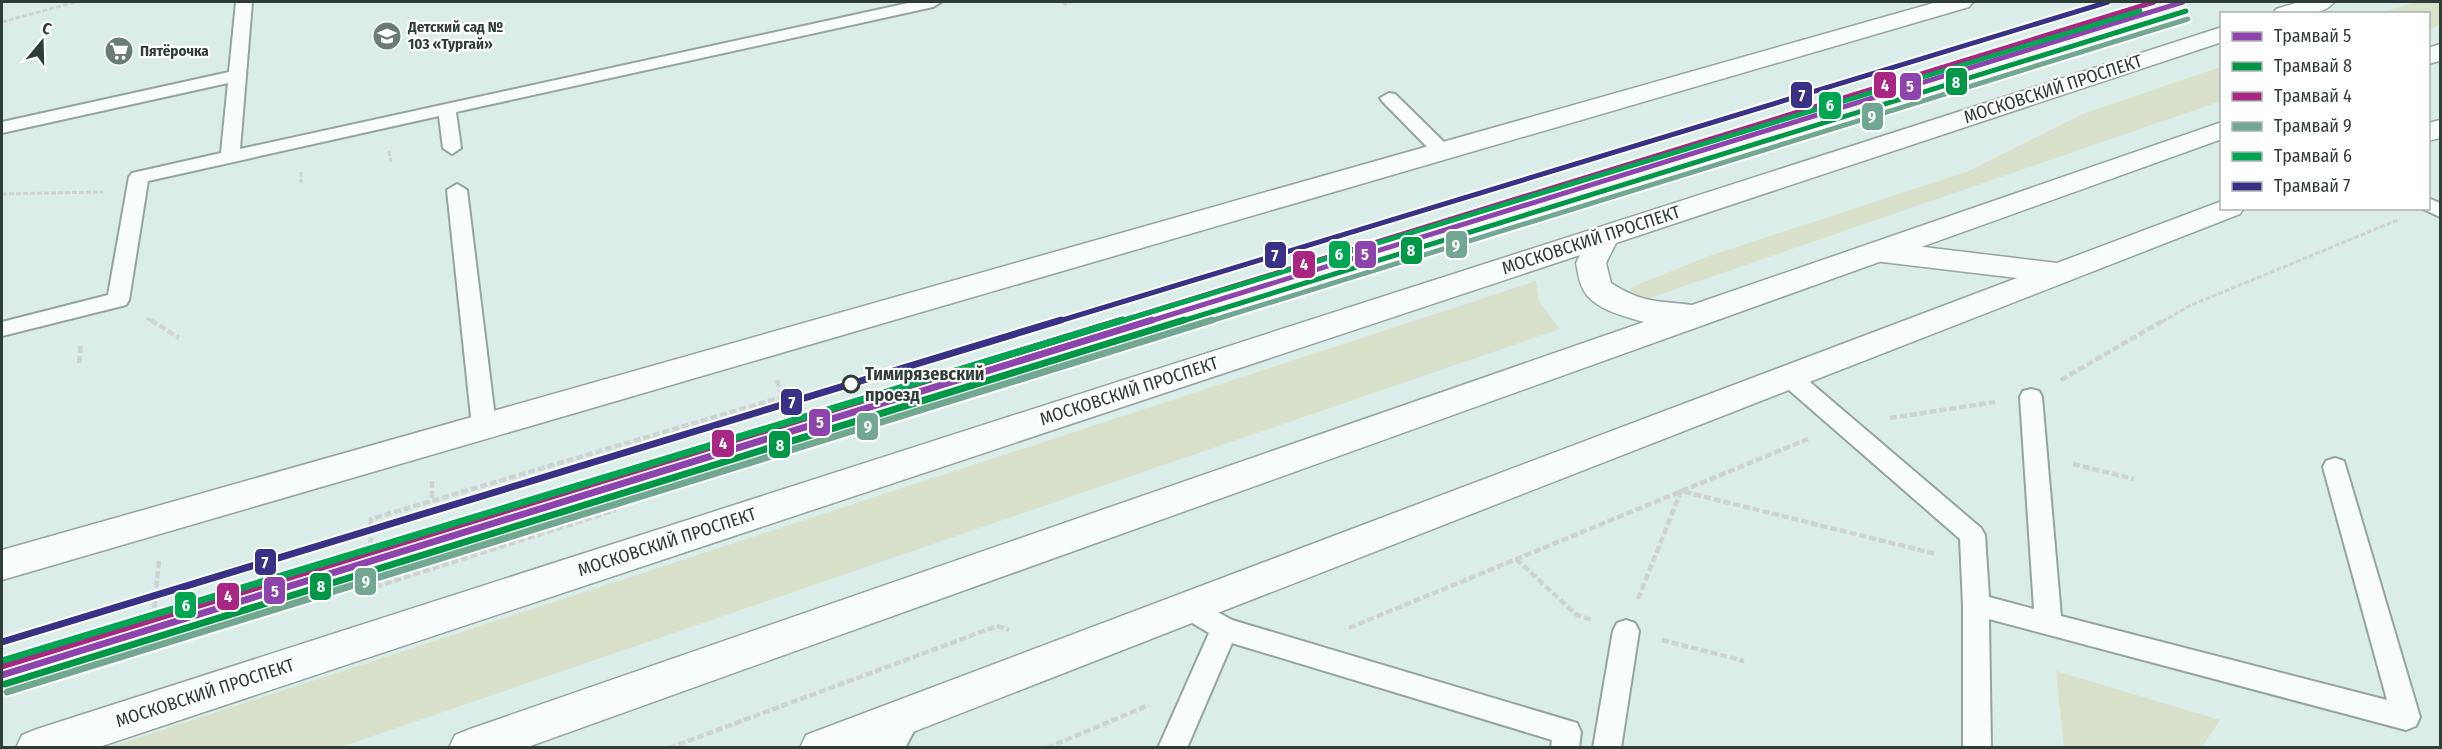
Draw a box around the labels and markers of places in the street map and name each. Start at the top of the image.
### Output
place label: Детский сад № 103 «Тургай» [407,18,503,53]
school or university icon: Детский сад № 103 «Тургай» [371,20,403,52]
supermarket icon: Пятёрочка [103,35,135,67]
place label: Пятёрочка [140,42,209,60]
place label: Тимирязевский проезд [865,363,984,406]
marker: Тимирязевский проезд [842,375,860,393]

